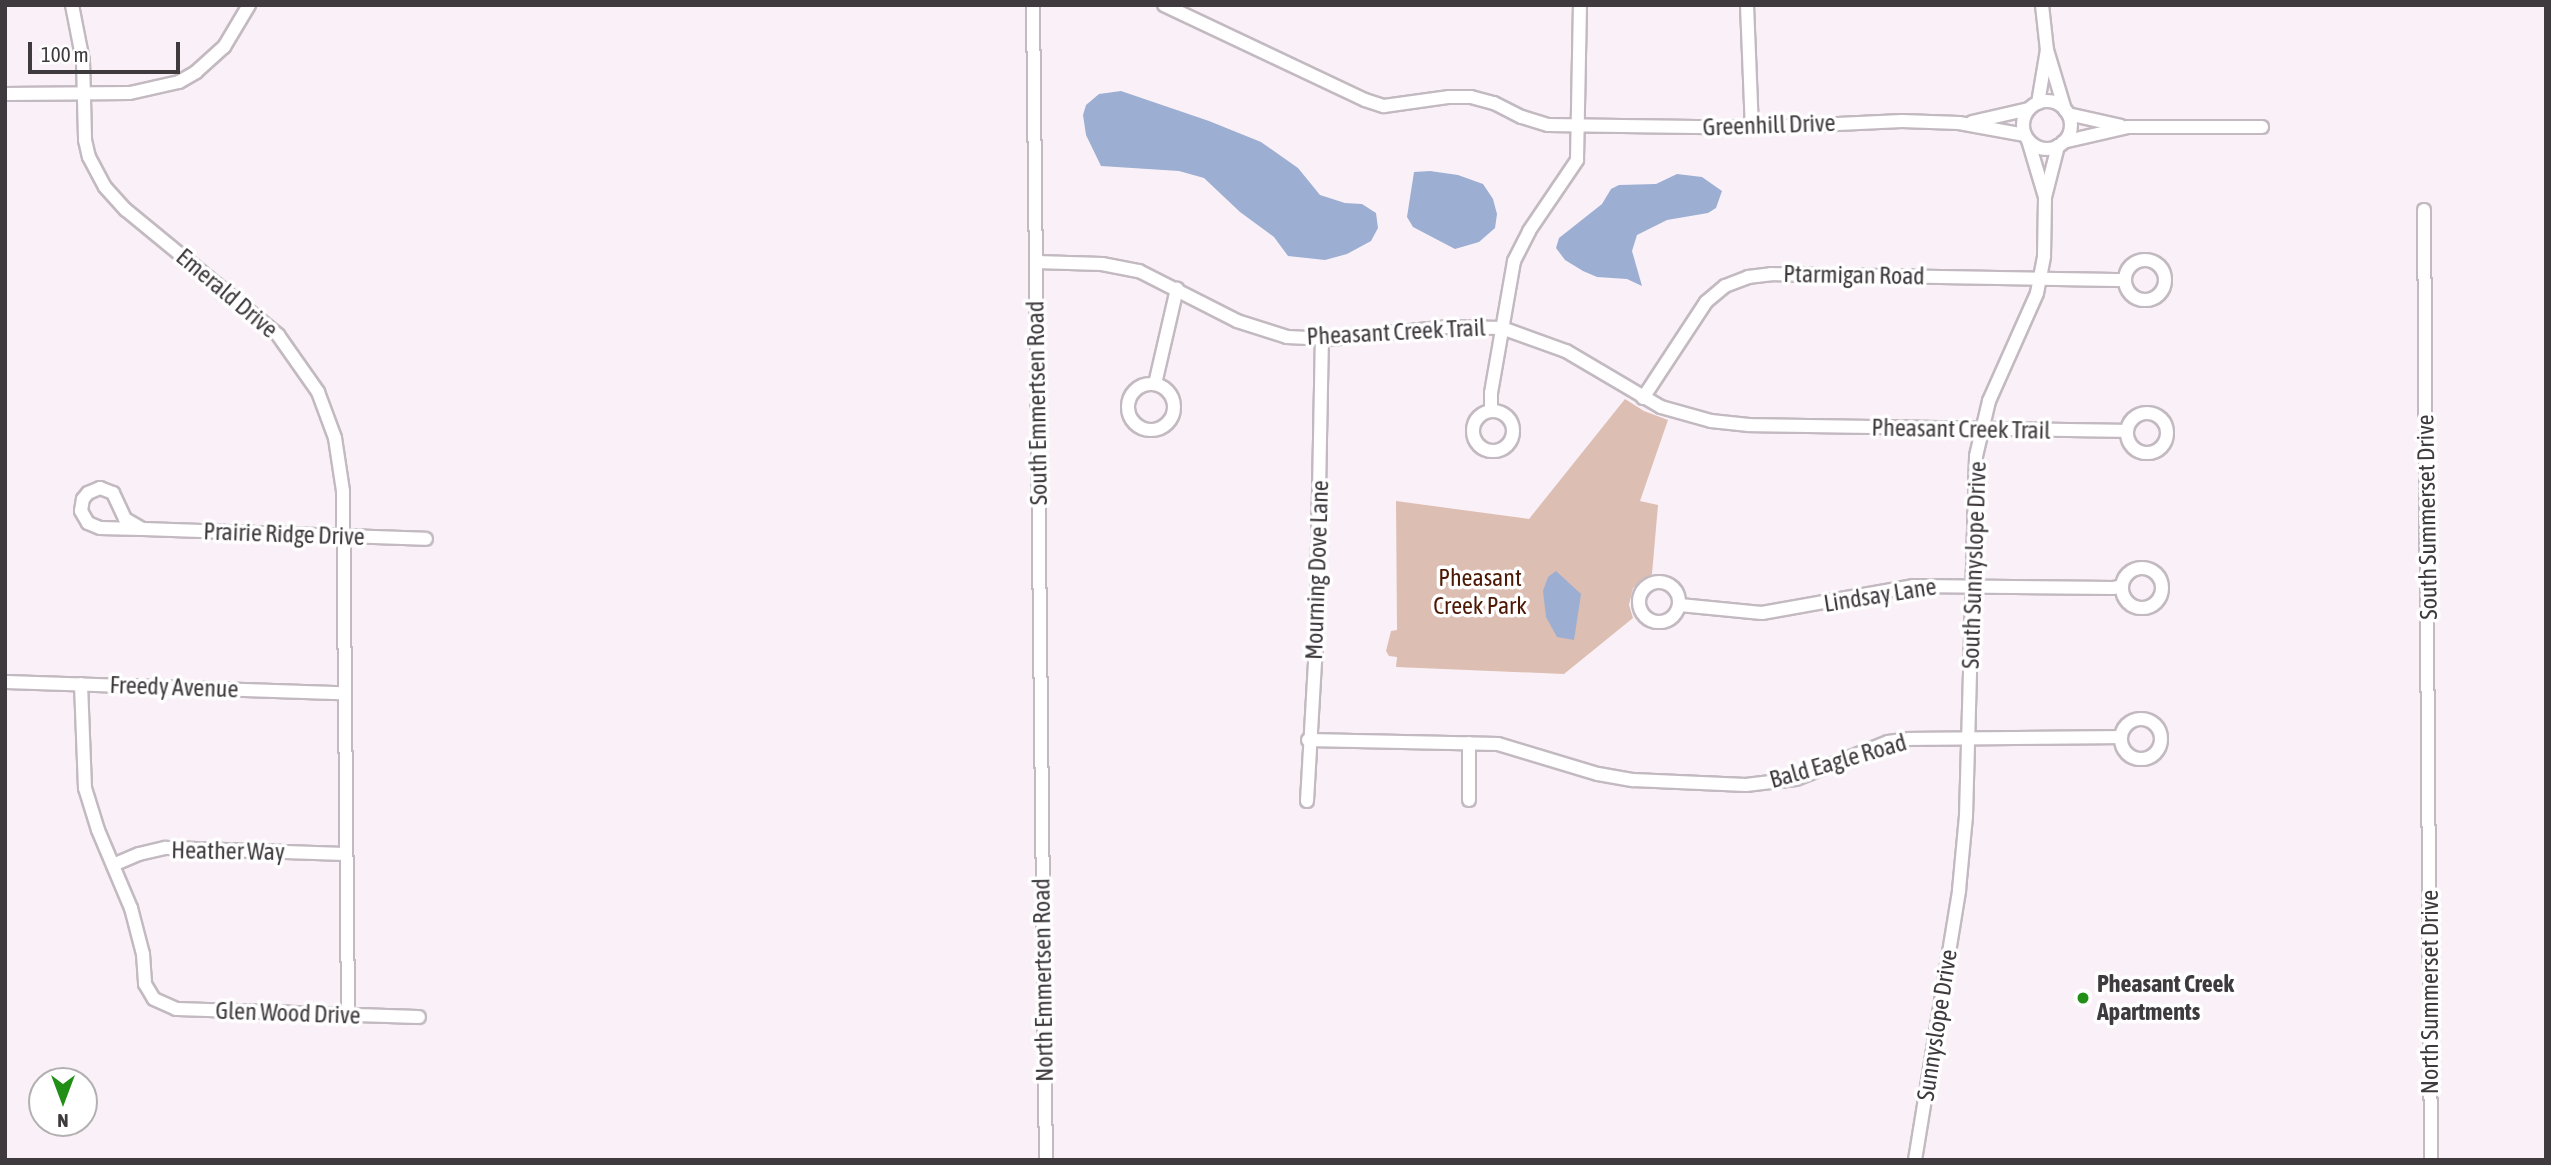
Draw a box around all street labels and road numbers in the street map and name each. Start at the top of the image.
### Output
street label: Greenhill Drive [1702,108,1836,142]
street label: Emerald Drive [170,242,284,344]
street label: Ptarmigan Road [1783,259,1925,291]
street label: South Emmertsen Road [1021,301,1053,505]
street label: Pheasant Creek Trail [1306,313,1486,351]
street label: Pheasant Creek Trail [1871,413,2051,445]
street label: South Summerset Drive [2411,414,2443,620]
street label: South Sunnyslope Drive [1956,461,1992,669]
street label: Mourning Dove Lane [1299,480,1335,660]
street label: Prairie Ridge Drive [203,517,365,551]
street label: Lindsay Lane [1822,572,1938,618]
street label: Freedy Avenue [109,670,239,704]
street label: Bald Eagle Road [1766,728,1910,794]
street label: Heather Way [171,836,285,866]
street label: North Emmertsen Road [1027,878,1059,1082]
street label: North Summerset Drive [2416,890,2444,1094]
street label: Sunnyslope Drive [1911,947,1963,1103]
street label: Glen Wood Drive [215,996,361,1030]

